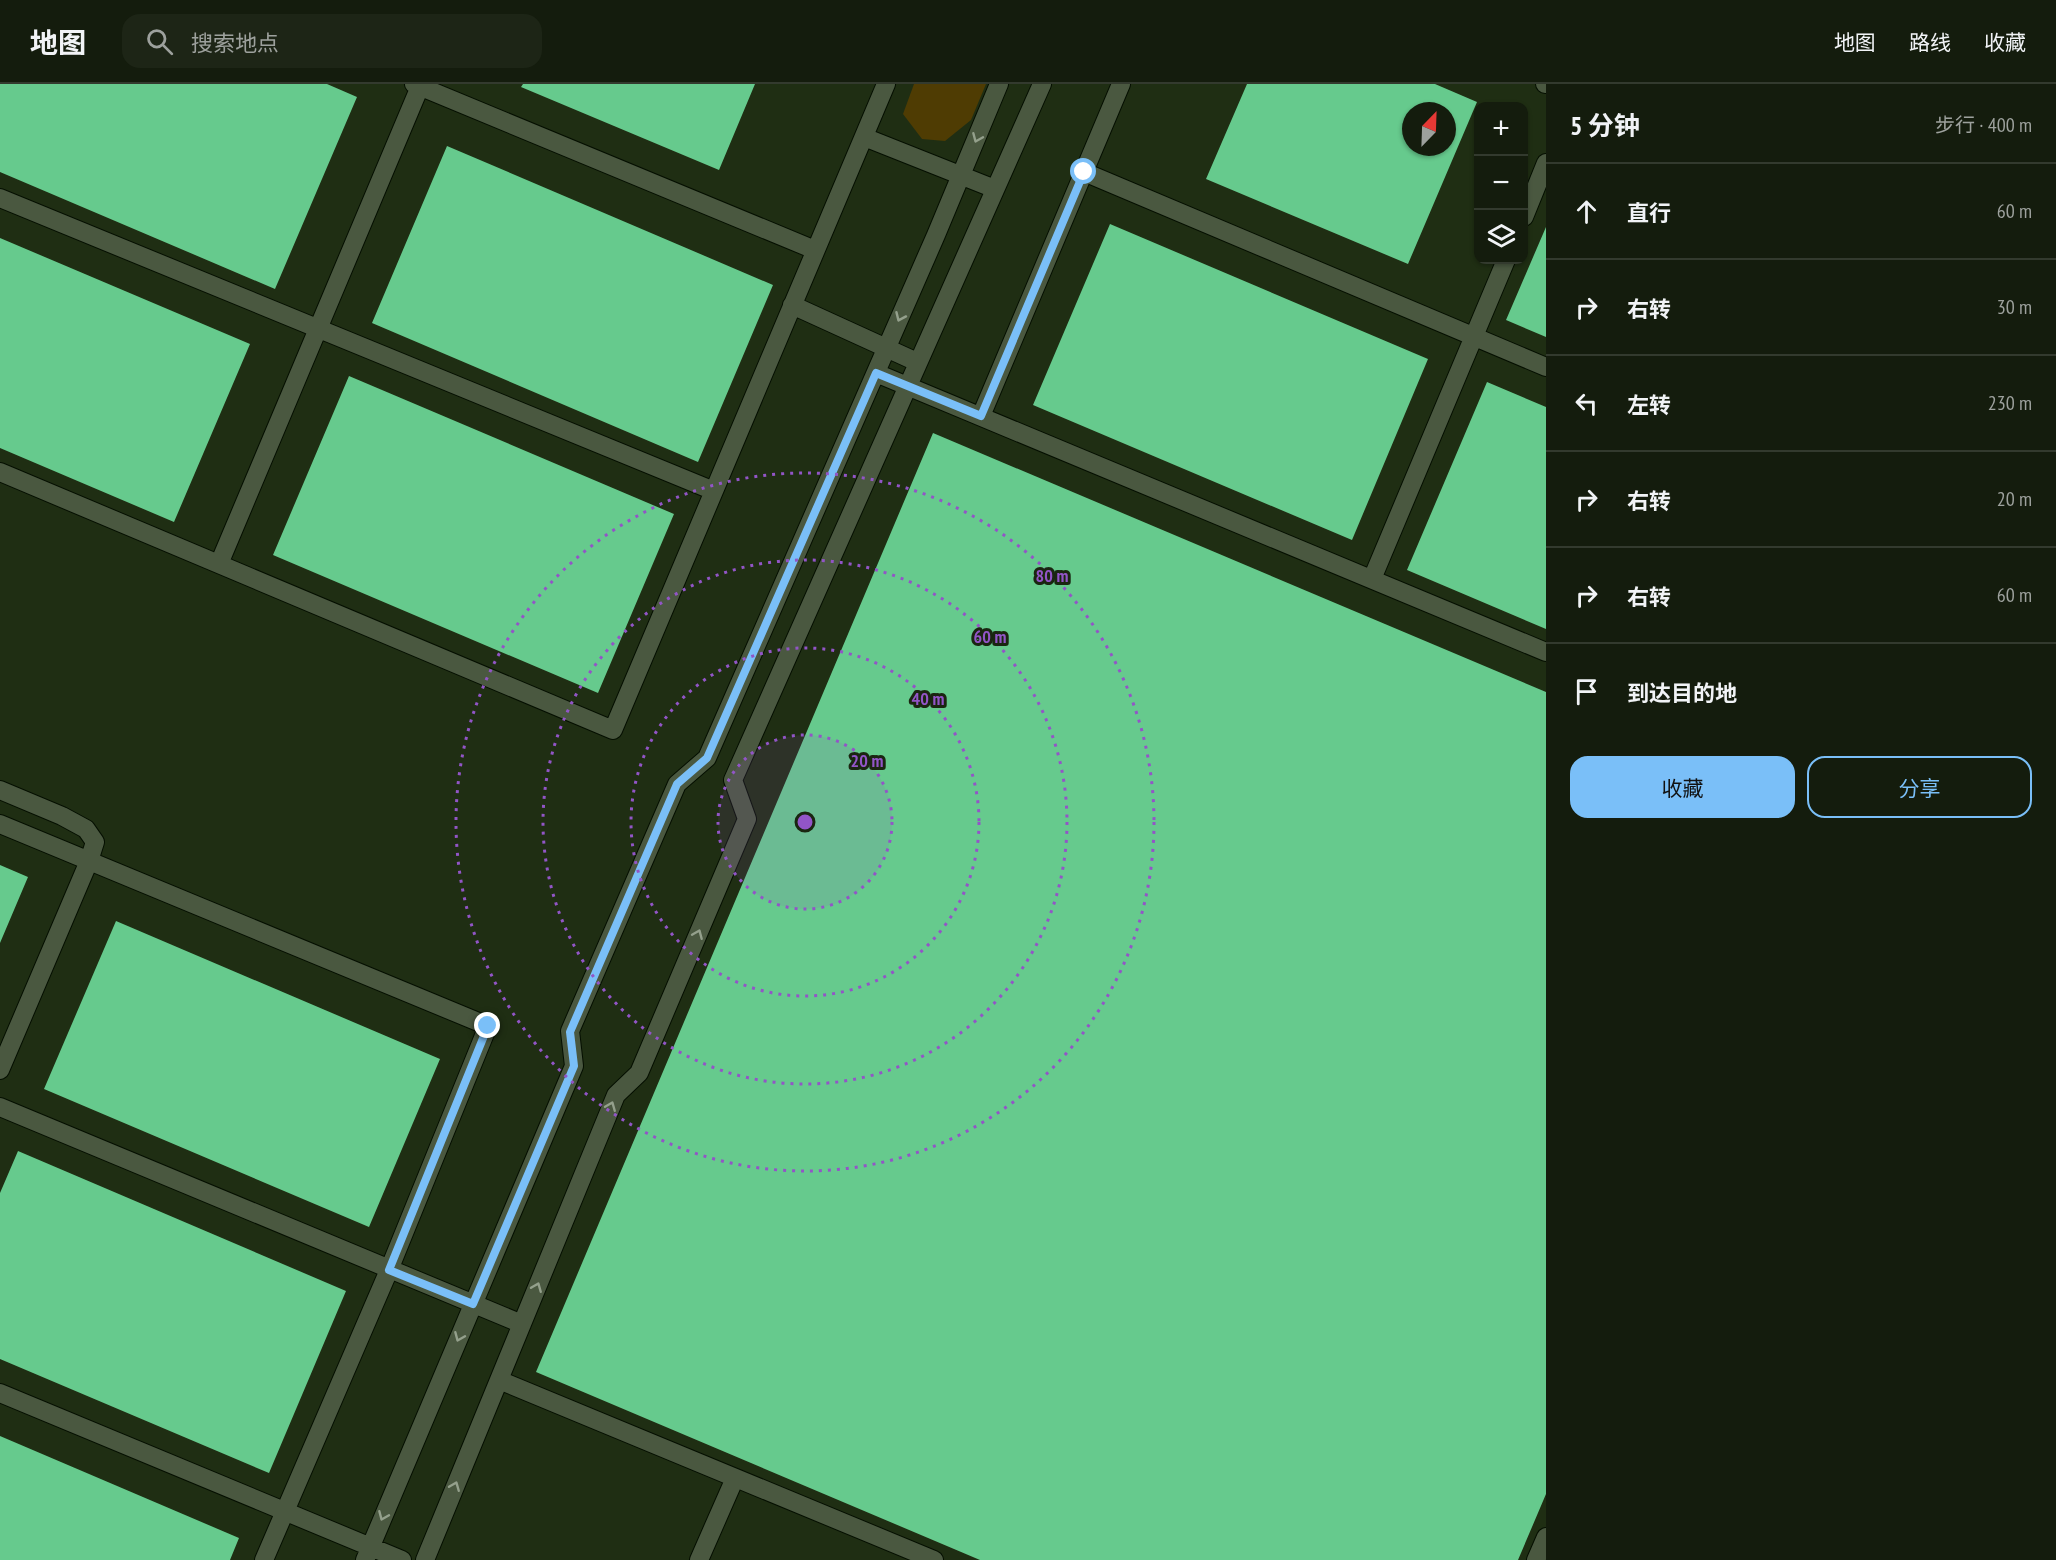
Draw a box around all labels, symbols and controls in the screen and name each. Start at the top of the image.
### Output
search box [122,14,542,68]
text: 地图 [30,24,86,61]
icon: search [143,25,176,58]
text: 搜索地点 [191,29,279,57]
text: 地图 [1834,29,1876,56]
text: 路线 [1909,29,1951,56]
text: 收藏 [1984,29,2026,56]
north arrow [1402,102,1456,156]
map controls [1474,102,1528,264]
button: + [1474,102,1528,156]
text: 5 分钟 [1570,109,1640,142]
text: 步行 · 400 m [1935,112,2032,138]
one-way arrow [972,132,984,143]
button: − [1474,156,1528,210]
route start [1070,158,1096,184]
icon: ahead [1570,195,1603,228]
text: 60 m [1997,198,2032,224]
text: 直行 [1627,199,1671,227]
button: layers [1474,210,1528,264]
icon: right [1570,291,1603,324]
text: 30 m [1997,294,2032,320]
text: 右转 [1627,295,1671,323]
one-way arrow [895,311,907,322]
icon: left [1570,387,1603,420]
text: 230 m [1988,390,2032,416]
text: 左转 [1627,391,1671,419]
icon: right [1570,483,1603,516]
text: 20 m [1997,486,2032,512]
text: 右转 [1627,487,1671,515]
text: 80 m [1036,564,1068,587]
icon: right [1570,579,1603,612]
text: 60 m [1997,582,2032,608]
text: 右转 [1627,583,1671,611]
text: 60 m [974,625,1006,648]
icon: arrive [1570,675,1603,708]
text: 到达目的地 [1627,679,1737,707]
text: 40 m [912,687,944,710]
text: 20 m [851,749,883,772]
button: 收藏 [1570,756,1795,818]
button: 分享 [1807,756,2032,818]
centre of rings [795,812,815,832]
one-way arrow [691,930,703,941]
route end [474,1012,500,1038]
one-way arrow [604,1102,616,1113]
one-way arrow [530,1282,542,1293]
one-way arrow [455,1330,467,1341]
one-way arrow [448,1482,460,1493]
one-way arrow [378,1510,390,1521]

